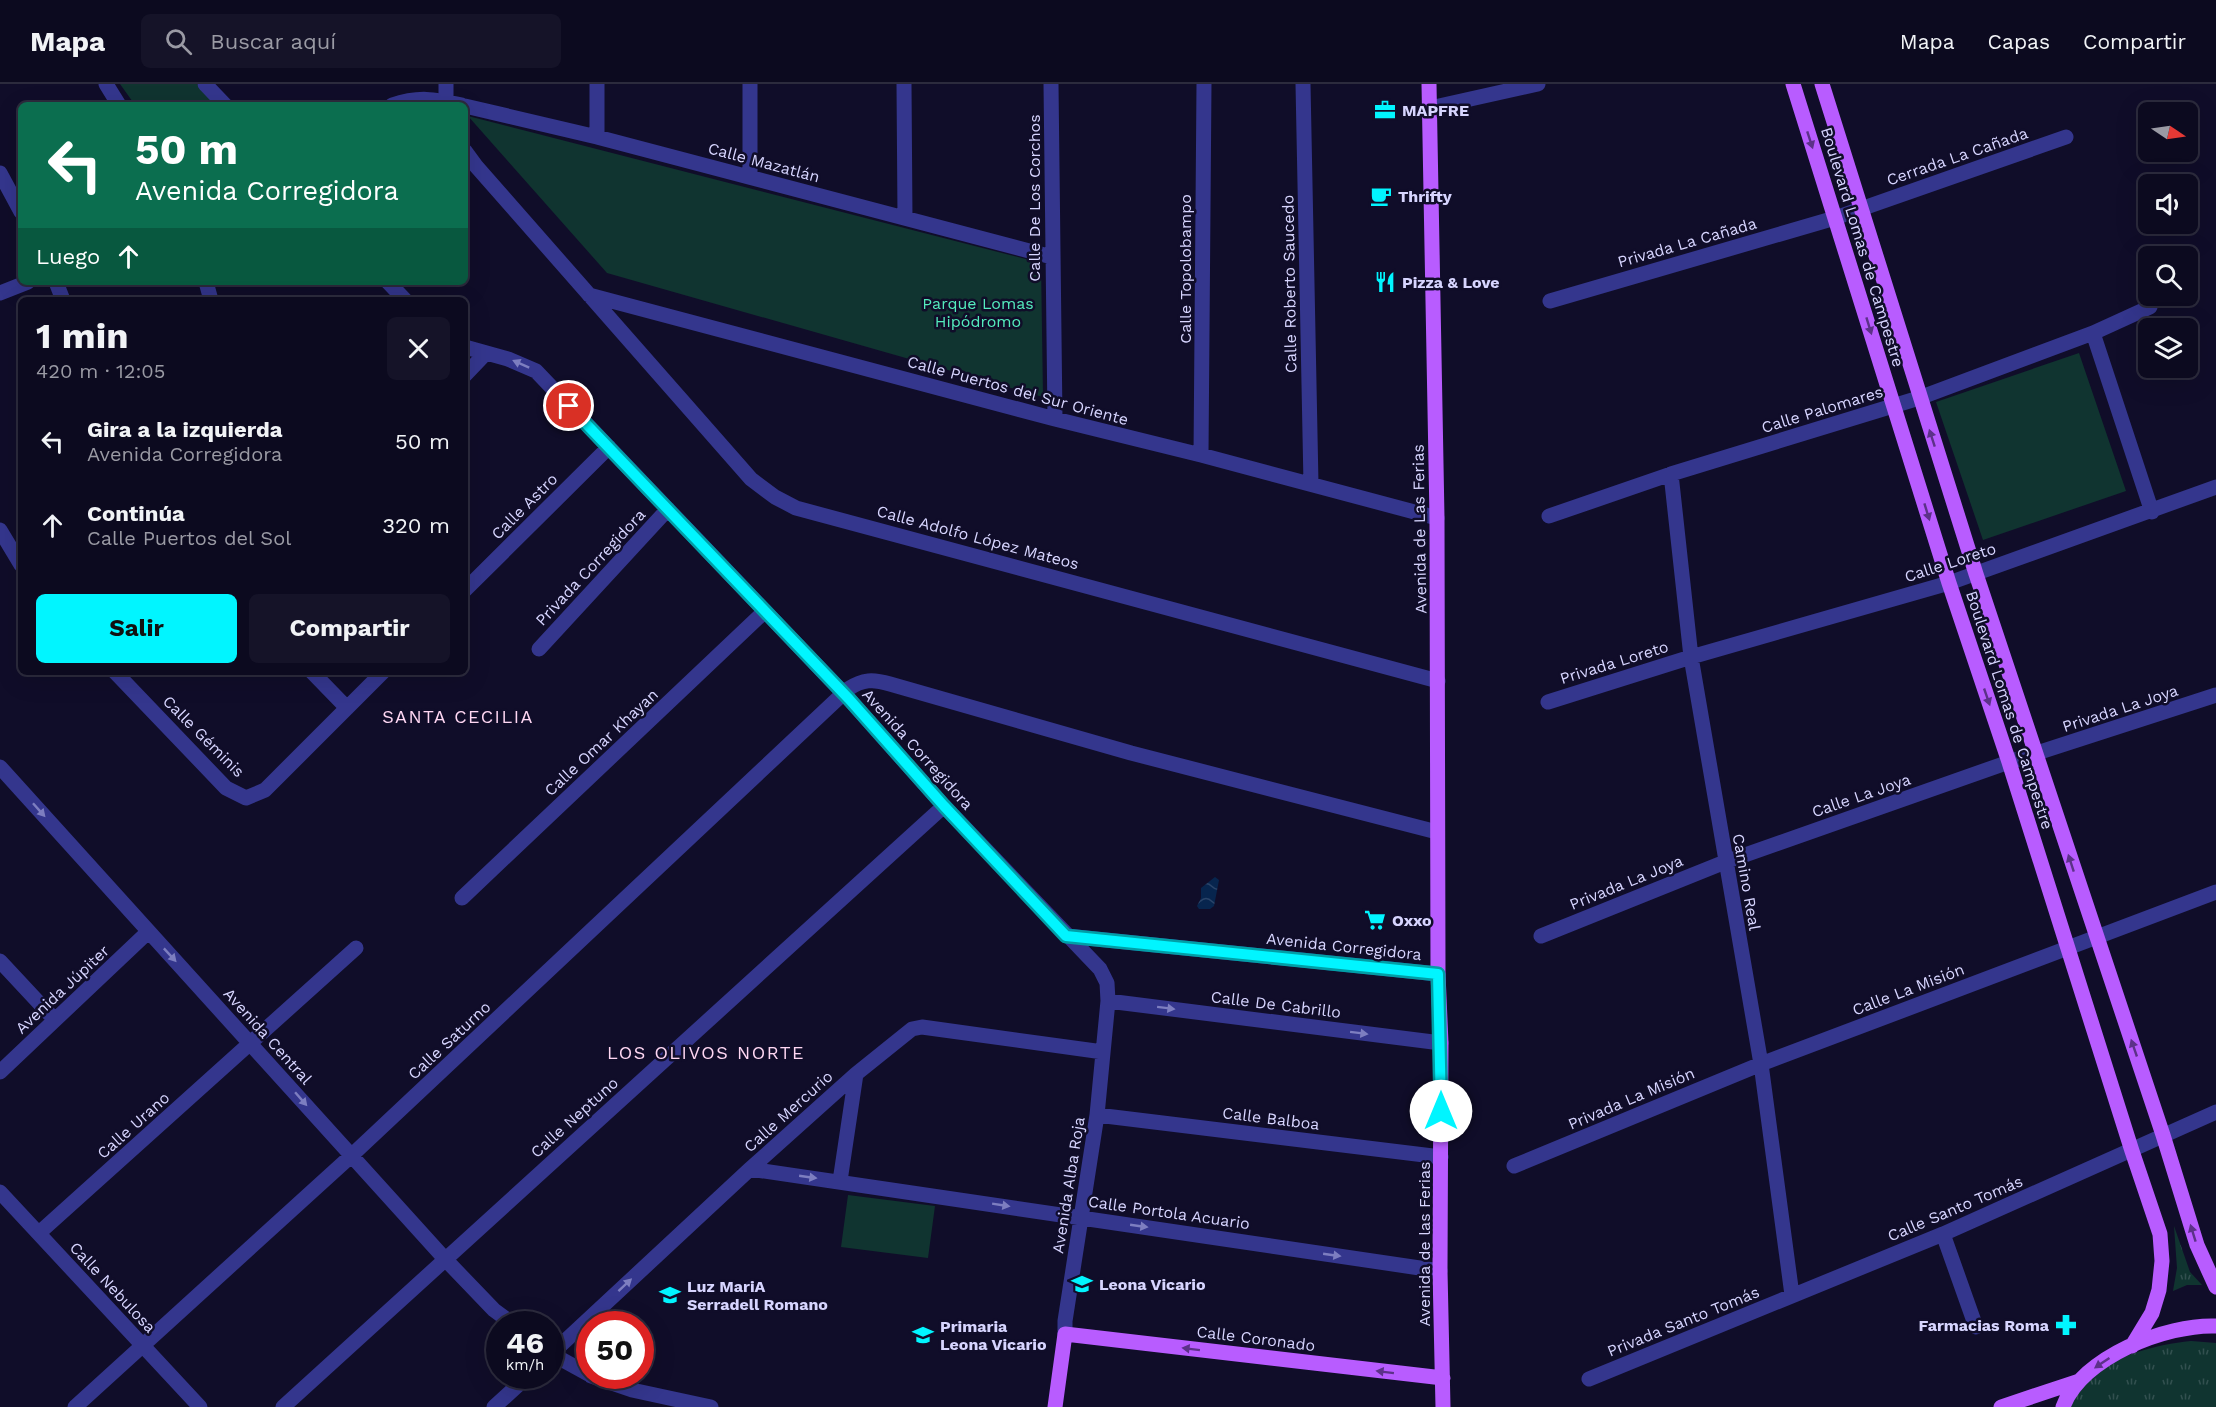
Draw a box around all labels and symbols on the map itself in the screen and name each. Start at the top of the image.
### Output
office icon: MAPFRE [1373,98,1397,122]
place label: MAPFRE [1402,101,1469,120]
north arrow [2138,102,2198,162]
street label: Calle De Los Corchos [1025,114,1044,282]
street label: Cerrada La Cañada [1884,123,2030,190]
street label: Boulevard Lomas de Campestre [1817,125,1908,369]
one-way arrow [1806,131,1815,149]
street label: Calle Mazatlán [706,138,822,187]
cafe icon: Thrifty [1369,184,1393,208]
place label: Thrifty [1398,187,1453,206]
street label: Calle Topolobampo [1176,194,1195,344]
street label: Calle Roberto Saucedo [1278,195,1301,373]
street label: Privada La Cañada [1615,214,1759,271]
restaurant icon: Pizza & Love [1373,270,1397,294]
place label: Pizza & Love [1402,273,1500,292]
park label: Parque Lomas Hipódromo [922,294,1034,331]
one-way arrow [1864,317,1874,335]
street label: Calle Puertos del Sur Oriente [905,352,1130,429]
one-way arrow [512,359,530,369]
pin [543,380,594,431]
street label: Calle Palomares [1759,382,1885,437]
one-way arrow [1927,429,1936,447]
street label: Avenida de Las Ferias [1409,444,1430,614]
street label: Calle Astro [487,469,561,543]
street label: Calle Adolfo López Mateos [875,501,1081,574]
one-way arrow [1923,503,1932,521]
street label: Privada Corregidora [531,505,649,629]
street label: Calle Loreto [1902,539,1998,586]
street label: Boulevard Lomas de Campestre [1962,588,2057,832]
street label: Privada Loreto [1558,637,1671,688]
street label: Privada La Joya [2060,681,2180,736]
street label: Calle Omar Khayan [541,685,662,800]
street label: Avenida Corregidora [858,685,977,814]
one-way arrow [1983,688,1993,706]
street label: Calle Géminis [159,692,248,781]
district label: SANTA CECILIA [382,706,534,727]
street label: Calle La Joya [1809,770,1913,821]
one-way arrow [32,803,46,818]
street label: Camino Real [1729,832,1764,932]
street label: Privada La Joya [1567,851,1686,914]
one-way arrow [2066,854,2076,872]
supermarket icon: Oxxo [1363,908,1387,932]
place label: Oxxo [1392,911,1432,930]
street label: Avenida Corregidora [1265,929,1423,964]
street label: Avenida Júpiter [12,941,113,1038]
one-way arrow [163,947,176,962]
street label: Calle La Misión [1850,959,1967,1020]
street label: Avenida Central [219,984,316,1088]
street label: Calle De Cabrillo [1210,987,1342,1022]
street label: Calle Saturno [404,997,495,1083]
one-way arrow [1156,1004,1175,1013]
one-way arrow [1350,1028,1369,1037]
one-way arrow [2128,1039,2138,1057]
district label: LOS OLIVOS NORTE [607,1042,805,1063]
street label: Privada La Misión [1565,1063,1697,1134]
street label: Calle Mercurio [740,1067,837,1156]
street label: Calle Neptuno [527,1073,622,1162]
position arrow [1409,1079,1473,1143]
street label: Calle Urano [93,1088,173,1163]
one-way arrow [294,1091,307,1106]
street label: Calle Balboa [1221,1103,1321,1134]
street label: Avenida Alba Roja [1048,1115,1089,1255]
street label: Avenida de las Ferias [1415,1162,1434,1326]
street label: Calle Santo Tomás [1885,1171,2026,1246]
one-way arrow [799,1172,818,1181]
street label: Calle Portola Acuario [1087,1192,1251,1233]
one-way arrow [992,1201,1011,1210]
one-way arrow [1130,1222,1149,1231]
one-way arrow [2188,1224,2197,1242]
street label: Calle Nebulosa [66,1238,160,1337]
one-way arrow [1323,1250,1342,1259]
school or university icon: Leona Vicario [1070,1272,1094,1296]
place label: Leona Vicario [1099,1275,1206,1294]
place label: Luz MariA Serradell Romano [687,1277,828,1314]
one-way arrow [618,1279,632,1293]
street label: Privada Santo Tomás [1604,1282,1762,1361]
school or university icon: Luz MariA Serradell Romano [658,1283,682,1307]
speed limit sign: 50 [576,1311,654,1389]
pharmacy icon: Farmacias Roma [2054,1313,2078,1337]
place label: Farmacias Roma [1919,1316,2050,1335]
place label: Primaria Leona Vicario [940,1317,1047,1354]
street label: Calle Coronado [1195,1322,1316,1355]
school or university icon: Primaria Leona Vicario [911,1323,935,1347]
one-way arrow [1182,1344,1201,1354]
one-way arrow [2095,1357,2111,1369]
one-way arrow [1375,1367,1394,1376]

